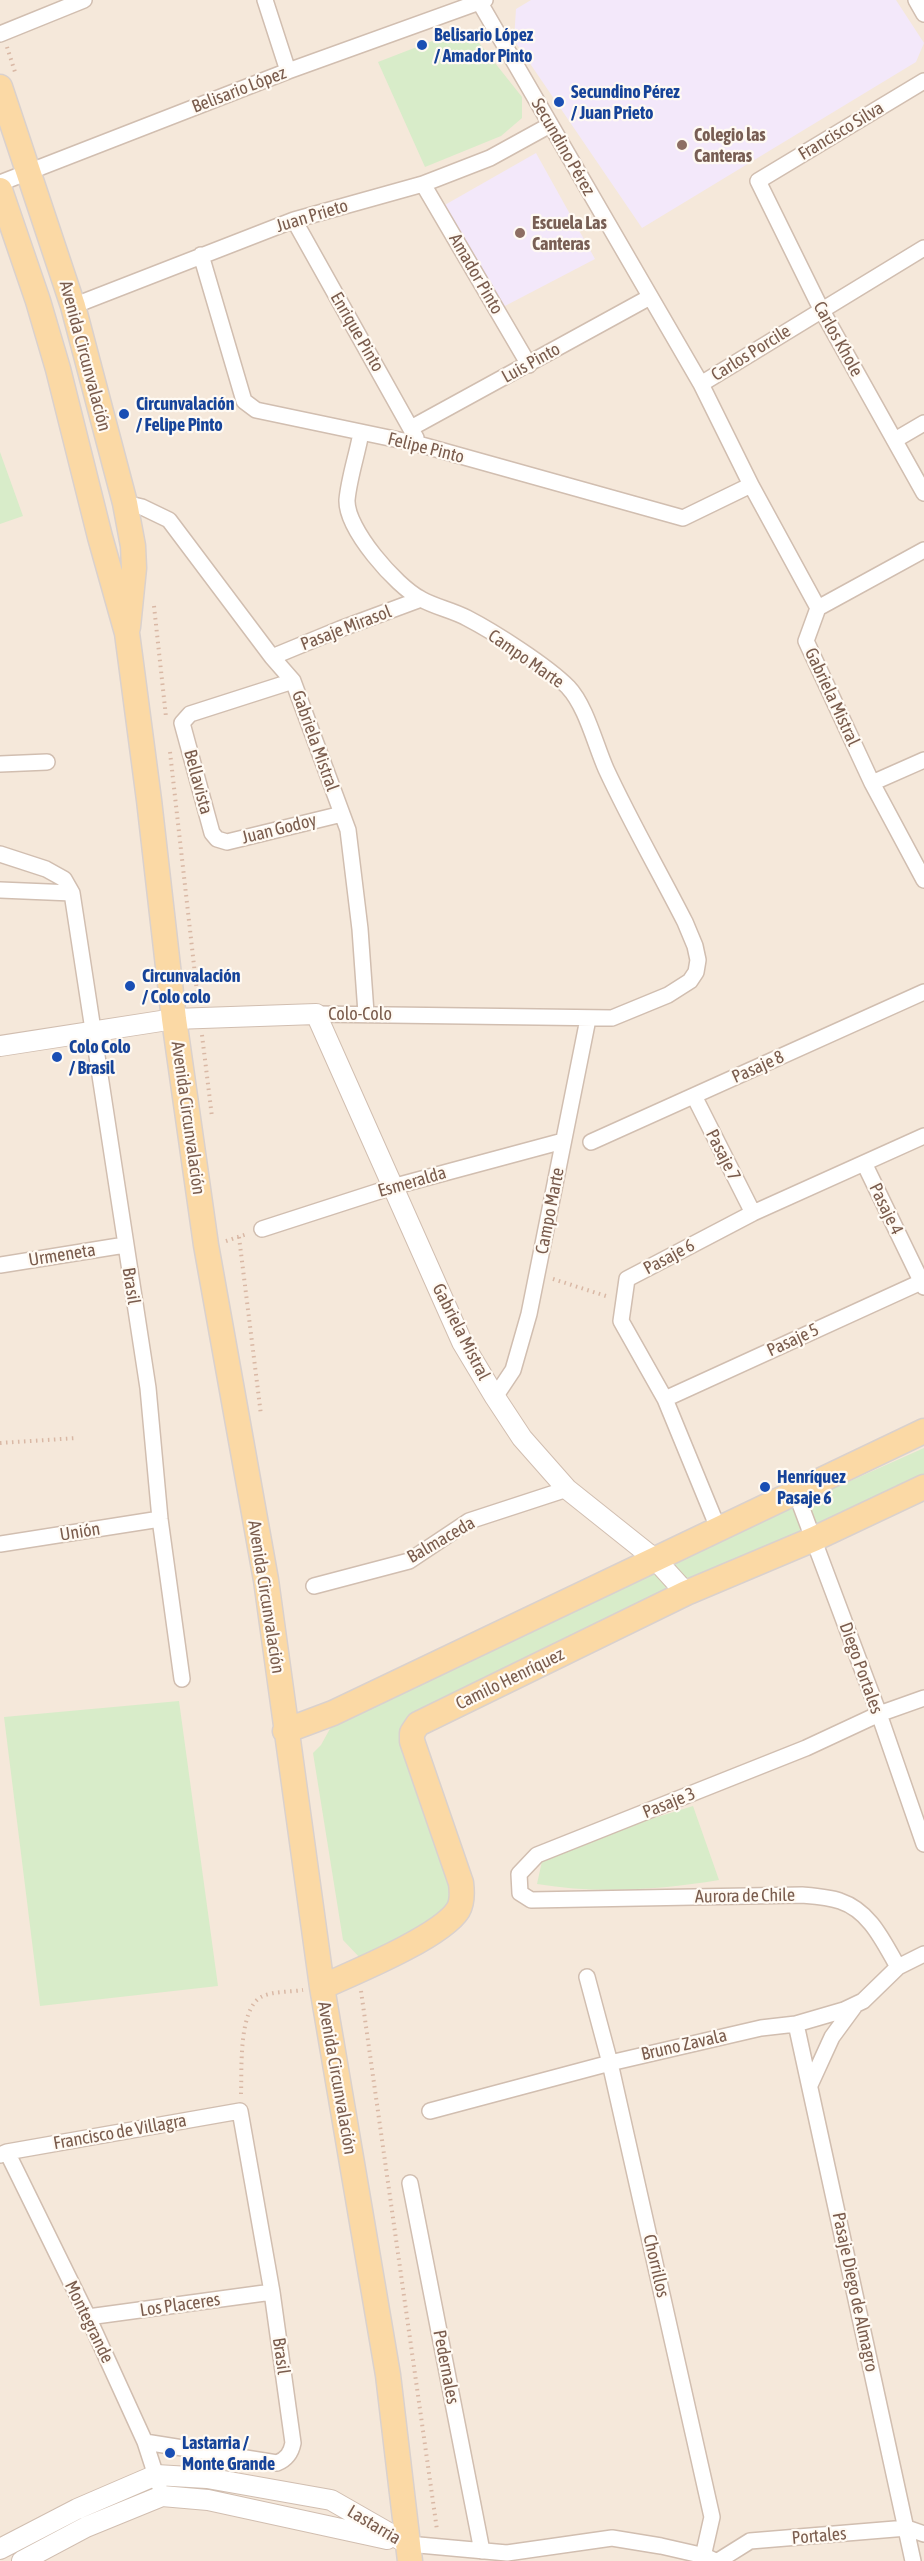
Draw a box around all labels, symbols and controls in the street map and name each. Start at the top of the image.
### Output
place label: Belisario López / Amador Pinto [434,24,533,66]
marker: Belisario López / Amador Pinto [415,38,429,52]
street label: Belisario López [189,62,289,118]
place label: Secundino Pérez / Juan Prieto [571,81,680,124]
street label: Secundino Pérez [526,94,600,200]
marker: Secundino Pérez / Juan Prieto [552,95,566,109]
street label: Francisco Silva [794,97,888,165]
place label: Colegio las Canteras [694,124,766,166]
marker: Colegio las Canteras [675,138,689,152]
street label: Juan Prieto [273,195,351,237]
place label: Escuela Las Canteras [532,212,607,254]
marker: Escuela Las Canteras [513,226,527,240]
street label: Amador Pinto [444,230,508,318]
street label: Avenida Circunvalación [55,278,115,434]
street label: Enrique Pinto [326,288,388,376]
street label: Carlos Khole [809,298,867,380]
street label: Carlos Porcile [707,320,795,386]
street label: Luis Pinto [498,338,564,388]
place label: Circunvalación / Felipe Pinto [136,393,234,436]
marker: Circunvalación / Felipe Pinto [117,407,131,421]
street label: Felipe Pinto [386,428,466,468]
street label: Pasaje Mirasol [298,601,394,655]
street label: Campo Marte [484,625,568,693]
street label: Gabriela Mistral [800,645,864,749]
street label: Gabriela Mistral [287,688,343,794]
street label: Bellavista [179,747,217,817]
street label: Juan Godoy [239,809,319,849]
place label: Circunvalación / Colo colo [142,965,240,1008]
marker: Circunvalación / Colo colo [123,979,137,993]
street label: Colo-Colo [328,1003,392,1025]
place label: Colo Colo / Brasil [69,1036,131,1078]
street label: Avenida Circunvalación [167,1040,209,1196]
street label: Pasaje 8 [729,1046,787,1088]
marker: Colo Colo / Brasil [50,1050,64,1064]
street label: Pasaje 7 [701,1126,745,1184]
street label: Esmeralda [375,1162,449,1202]
street label: Campo Marte [531,1166,569,1256]
street label: Pasaje 4 [864,1180,908,1238]
street label: Pasaje 6 [640,1235,698,1279]
street label: Urmeneta [27,1239,97,1271]
street label: Brasil [117,1266,145,1306]
street label: Gabriela Mistral [427,1280,495,1384]
street label: Pasaje 5 [764,1319,822,1361]
place label: Henríquez Pasaje 6 [777,1466,846,1508]
marker: Henríquez Pasaje 6 [758,1480,772,1494]
street label: Balmaceda [403,1512,479,1568]
street label: Unión [58,1518,102,1546]
street label: Avenida Circunvalación [243,1519,289,1675]
street label: Diego Portales [835,1619,887,1717]
street label: Camilo Henríquez [452,1643,568,1715]
street label: Pasaje 3 [640,1783,698,1823]
street label: Aurora de Chile [695,1884,795,1908]
street label: Avenida Circunvalación [313,2000,361,2156]
street label: Bruno Zavala [639,2025,729,2065]
street label: Francisco de Villagra [52,2110,188,2154]
street label: Pasaje Diego de Almagro [828,2210,882,2374]
street label: Chorrillos [638,2232,674,2300]
street label: Montegrande [60,2277,118,2367]
street label: Los Placeres [138,2289,222,2321]
street label: Pedernales [428,2328,464,2406]
street label: Brasil [268,2336,294,2376]
place label: Lastarria / Monte Grande [182,2432,275,2474]
marker: Lastarria / Monte Grande [163,2446,177,2460]
street label: Lastarria [343,2501,405,2549]
street label: Portales [791,2523,847,2549]

